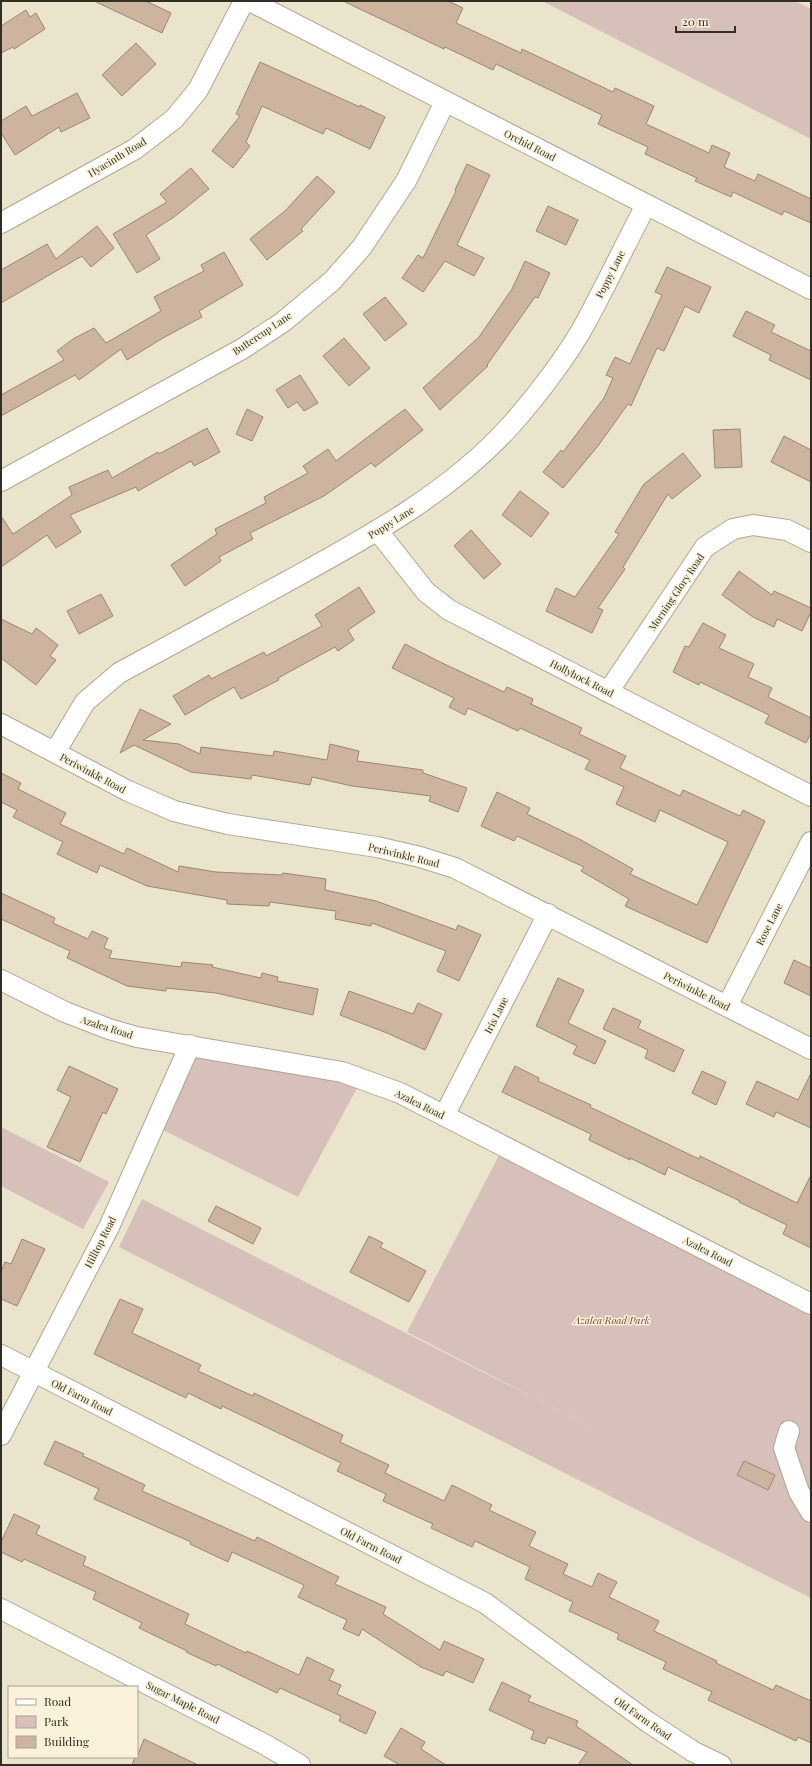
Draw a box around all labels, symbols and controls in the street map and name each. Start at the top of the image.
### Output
scale bar [676,8,735,34]
text: 20 m [682,13,709,29]
street label: Orchid Road [502,126,558,164]
street label: Hyacinth Road [85,134,149,180]
street label: Poppy Lane [592,248,628,300]
street label: Buttercup Lane [230,308,294,358]
street label: Poppy Lane [365,502,417,542]
street label: Morning Glory Road [645,550,707,634]
street label: Hollyhock Road [548,656,617,700]
street label: Periwinkle Road [57,750,129,796]
street label: Periwinkle Road [367,839,441,871]
street label: Rose Lane [752,900,786,948]
street label: Periwinkle Road [661,968,733,1014]
street label: Iris Lane [481,994,511,1036]
street label: Azalea Road [78,1012,135,1042]
street label: Azalea Road [392,1085,447,1122]
street label: Hilltop Road [81,1214,119,1270]
street label: Azalea Road [680,1232,735,1270]
park label: Azalea Road Park [573,1313,650,1327]
street label: Old Farm Road [49,1375,115,1419]
street label: Old Farm Road [338,1523,404,1567]
street label: Sugar Maple Road [144,1677,222,1727]
legend [8,1686,138,1758]
text: Road [44,1693,71,1709]
street label: Old Farm Road [611,1693,675,1743]
text: Park [44,1713,69,1729]
text: Building [44,1733,90,1749]

